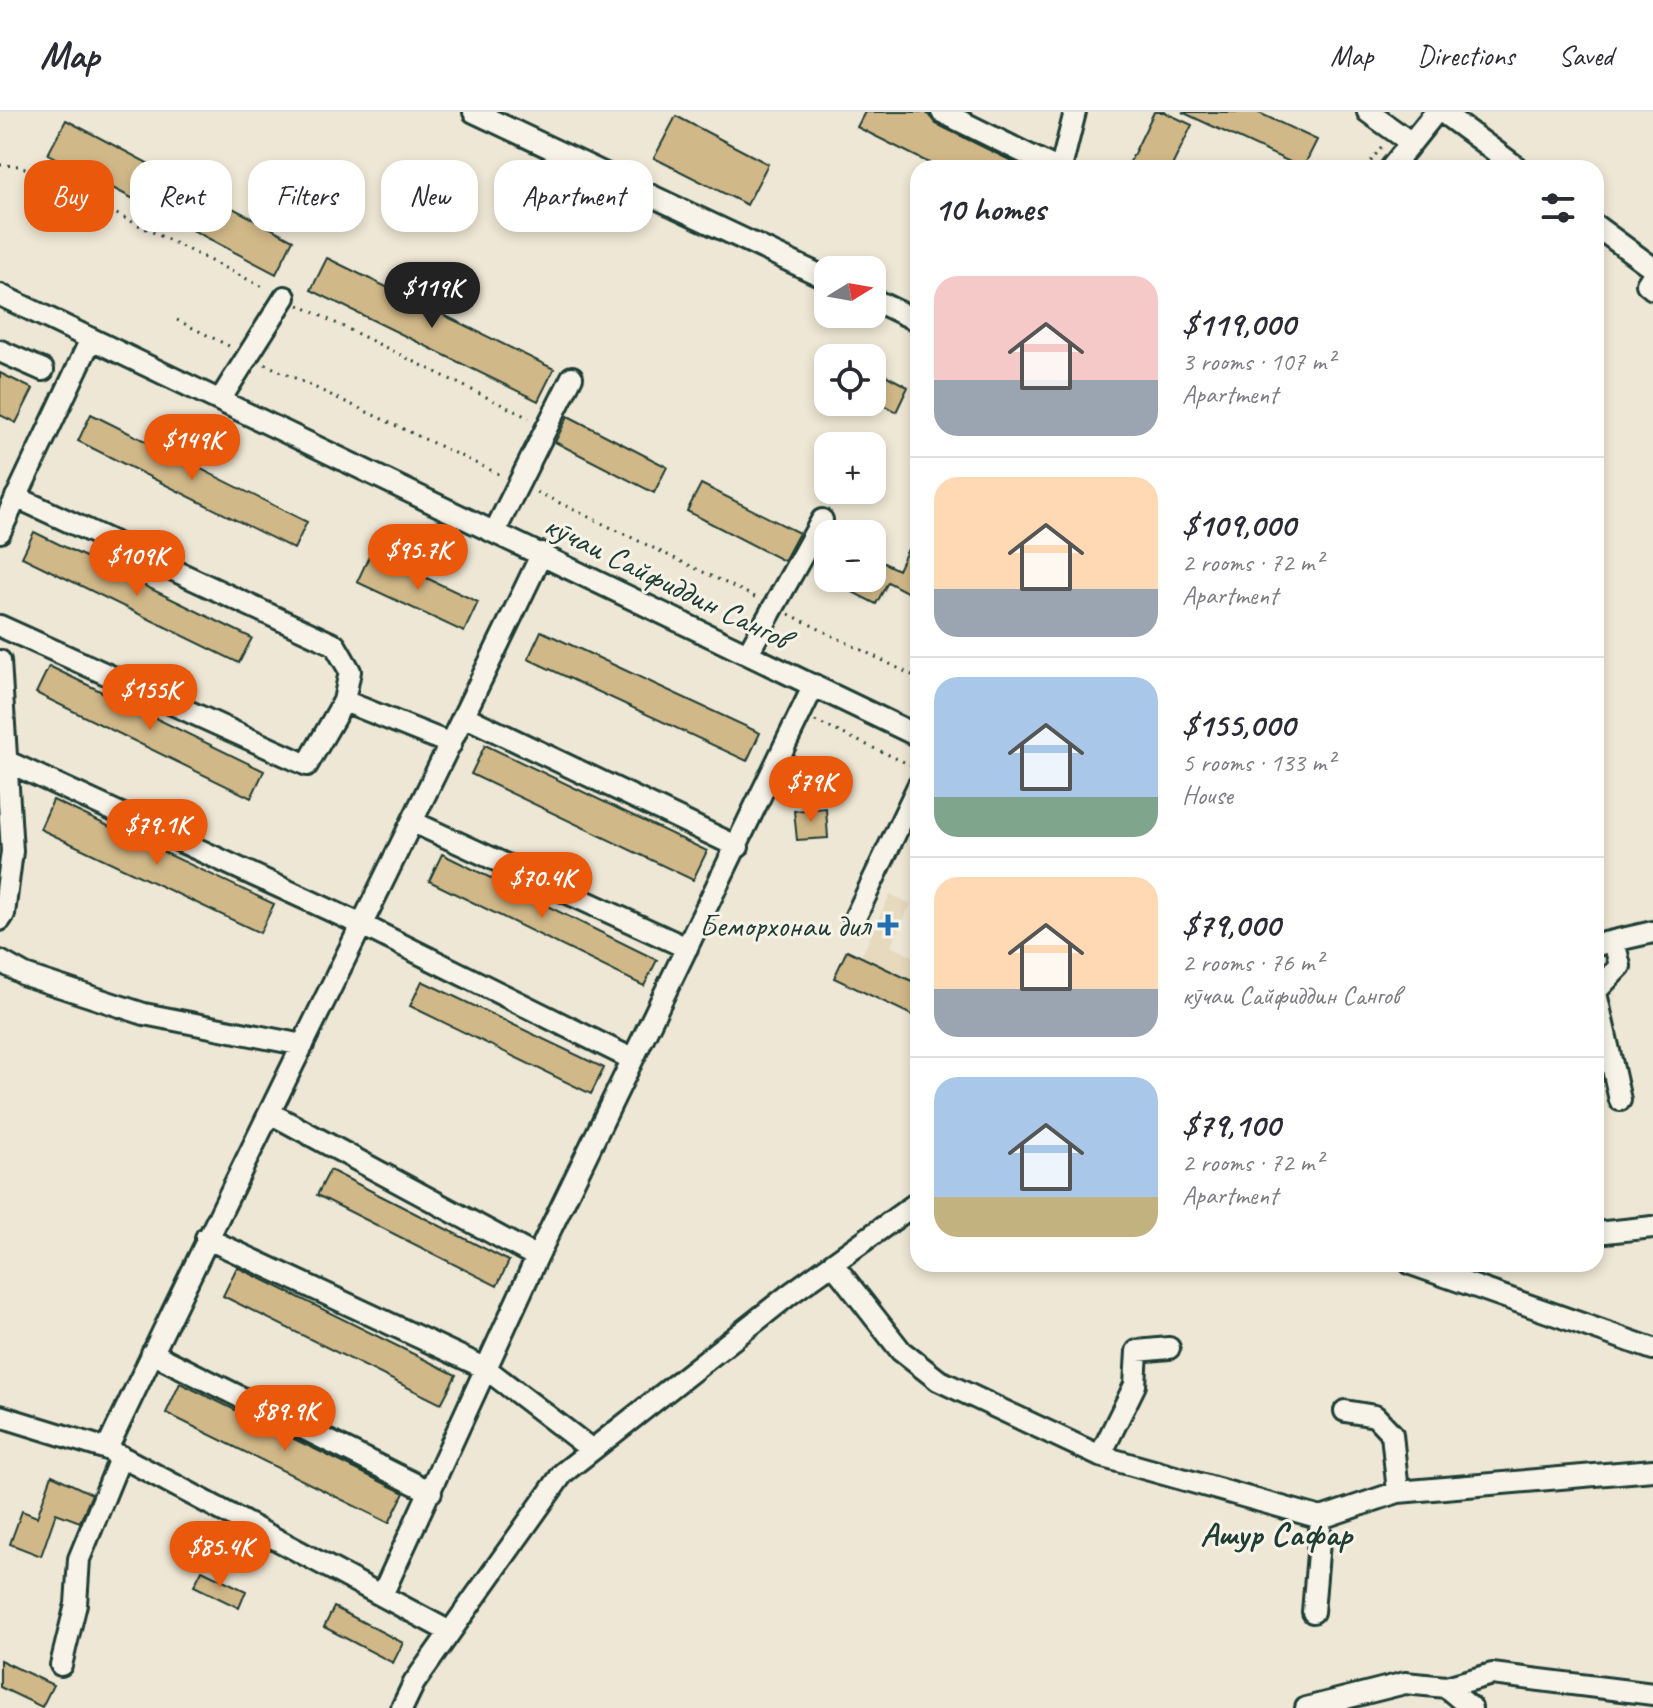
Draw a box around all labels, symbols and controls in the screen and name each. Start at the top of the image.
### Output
text: Map [40,32,99,79]
text: Map [1330,38,1373,73]
text: Directions [1417,38,1515,73]
text: Saved [1559,38,1613,73]
chip: Buy [24,160,114,232]
chip: Rent [130,160,232,232]
chip: Filters [248,160,365,232]
chip: New [381,160,478,232]
chip: Apartment [494,160,653,232]
icon: filters [1536,186,1580,230]
text: 10 homes [934,187,1045,230]
north arrow [814,256,886,328]
map controls [814,256,886,592]
pin: $119K [376,262,488,330]
text: $119K [402,271,462,304]
text: $119,000 [1182,302,1295,345]
icon: home [998,308,1094,404]
button: locate [814,344,886,416]
text: 3 rooms · 107 m² [1182,345,1334,378]
text: Apartment [1182,378,1278,411]
pin: $149K [136,414,248,482]
text: $149K [162,423,222,456]
button: + [814,432,886,504]
text: $109,000 [1182,503,1295,546]
street label: кӯчаи Сайфиддин Сангов [537,504,803,662]
icon: home [998,509,1094,605]
button: − [814,520,886,592]
pin: $95.7K [353,524,483,592]
pin: $109K [81,530,193,598]
text: $95.7K [386,533,450,566]
text: $109K [107,539,167,572]
text: 2 rooms · 72 m² [1182,546,1323,579]
text: Apartment [1182,579,1278,612]
pin: $155K [94,664,206,732]
text: $155K [120,673,180,706]
text: $155,000 [1182,703,1295,746]
icon: home [998,709,1094,805]
text: 5 rooms · 133 m² [1182,746,1334,779]
pin: $79K [764,756,858,824]
text: $79K [787,765,835,798]
text: House [1182,779,1233,812]
pin: $79.1K [92,799,222,867]
text: $79.1K [125,808,189,841]
pin: $70.4K [477,852,607,920]
text: $70.4K [509,861,575,894]
text: $79,000 [1182,903,1280,946]
place label: Беморхонаи дил [699,905,873,946]
icon: home [998,909,1094,1005]
marker: Беморхонаи дил [877,914,899,936]
text: 2 rooms · 76 m² [1182,946,1323,979]
text: кӯчаи Сайфиддин Сангов [1182,979,1400,1012]
text: $79,100 [1182,1103,1280,1146]
icon: home [998,1109,1094,1205]
text: 2 rooms · 72 m² [1182,1146,1323,1179]
text: Apartment [1182,1179,1278,1212]
pin: $89.9K [220,1385,350,1453]
text: $89.9K [253,1394,317,1427]
district label: Ашур Сафар [1200,1512,1354,1555]
pin: $85.4K [155,1521,285,1589]
text: $85.4K [188,1530,252,1563]

